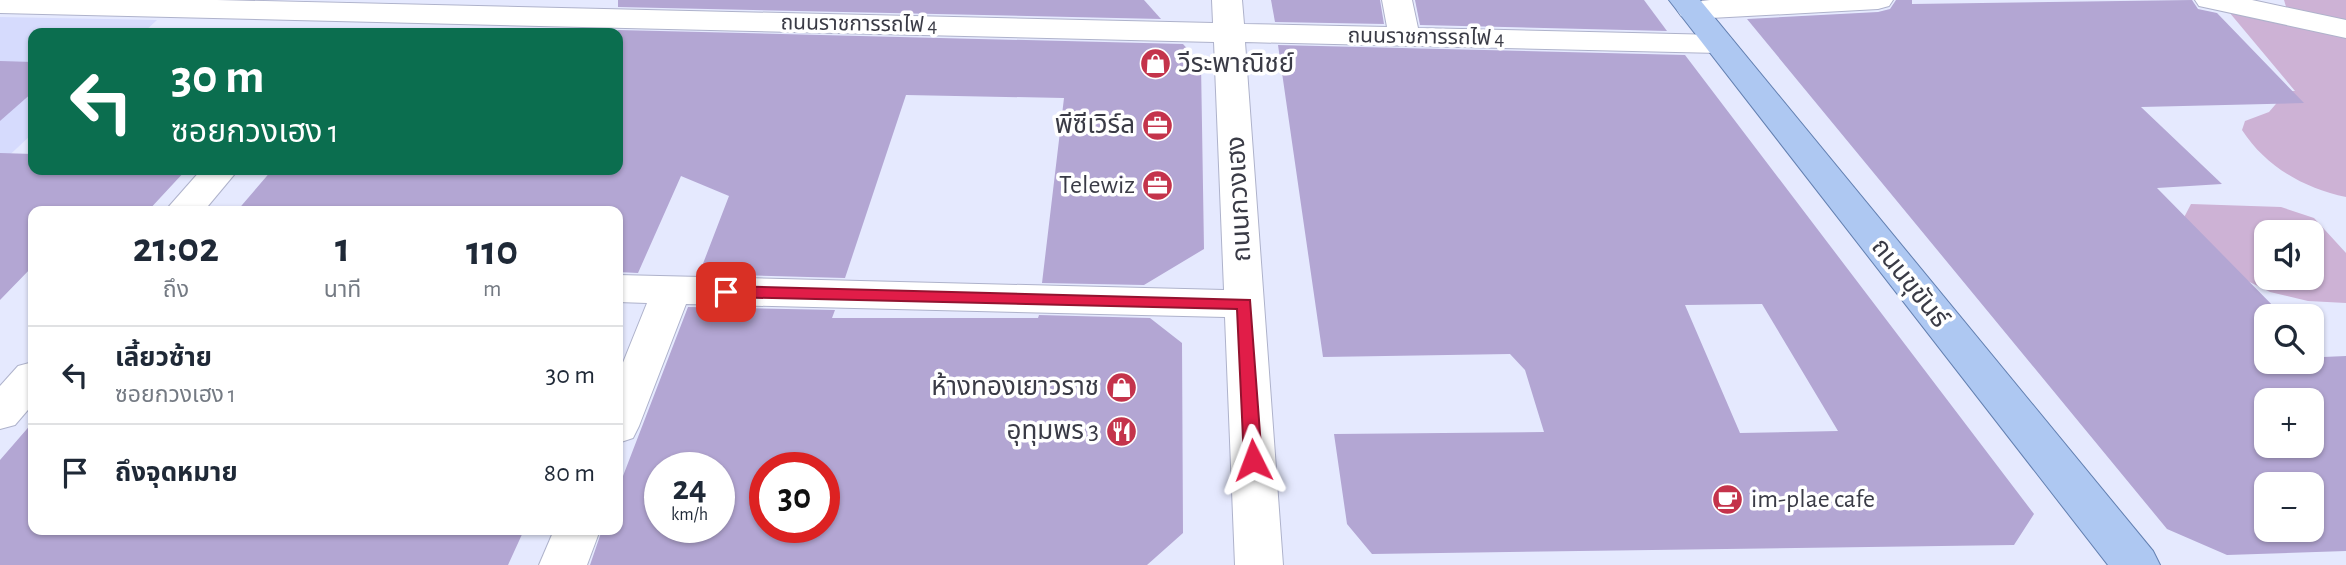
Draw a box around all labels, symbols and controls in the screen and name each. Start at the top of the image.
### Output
street label: ถนนราชการรถไฟ 4 [780,11,938,36]
street label: ถนนราชการรถไฟ 4 [1347,24,1505,49]
shop icon: วีระพาณิชย์ [1138,47,1172,81]
place label: วีระพาณิชย์ [1177,51,1294,77]
text: 30 m [171,53,265,102]
icon: left [56,56,147,147]
office icon: พีซีเวิร์ล [1141,108,1175,142]
place label: พีซีเวิร์ล [1055,112,1135,138]
text: ซอยกวงเฮง 1 [171,116,339,148]
street label: ถนนกวงเฮง [1223,135,1255,263]
office icon: Telewiz [1141,168,1175,202]
place label: Telewiz [1059,172,1135,198]
map controls [2254,220,2324,542]
button: sound [2254,220,2324,290]
text: 21:02 [133,227,219,269]
text: 1 [335,227,350,269]
text: 110 [466,230,518,272]
street label: ถนนขุขันธ์ [1865,234,1954,334]
pin [696,262,756,322]
icon: arrive [707,273,745,311]
text: m [483,278,501,301]
text: ถึง [163,279,189,302]
text: นาที [324,279,361,302]
button: search [2254,304,2324,374]
text: เลี้ยวซ้าย [115,345,212,371]
icon: left [56,356,94,394]
text: 30 m [545,362,595,388]
shop icon: ห้างทองเยาวราช [1105,370,1139,404]
place label: ห้างทองเยาวราช [931,372,1099,400]
text: ซอยกวงเฮง 1 [115,384,236,407]
button: + [2254,388,2324,458]
restaurant icon: อุทุมพร 3 [1105,414,1139,448]
place label: อุทุมพร 3 [1007,418,1099,446]
position arrow [1216,423,1290,497]
speed limit sign: 30 [749,452,840,543]
icon: arrive [56,454,94,492]
text: ถึงจุดหมาย [115,460,238,486]
text: 80 m [544,460,595,486]
text: 24 [672,471,707,506]
button: − [2254,472,2324,542]
cafe icon: im-plae cafe [1711,482,1745,516]
place label: im-plae cafe [1751,486,1875,512]
text: km/h [671,506,708,524]

